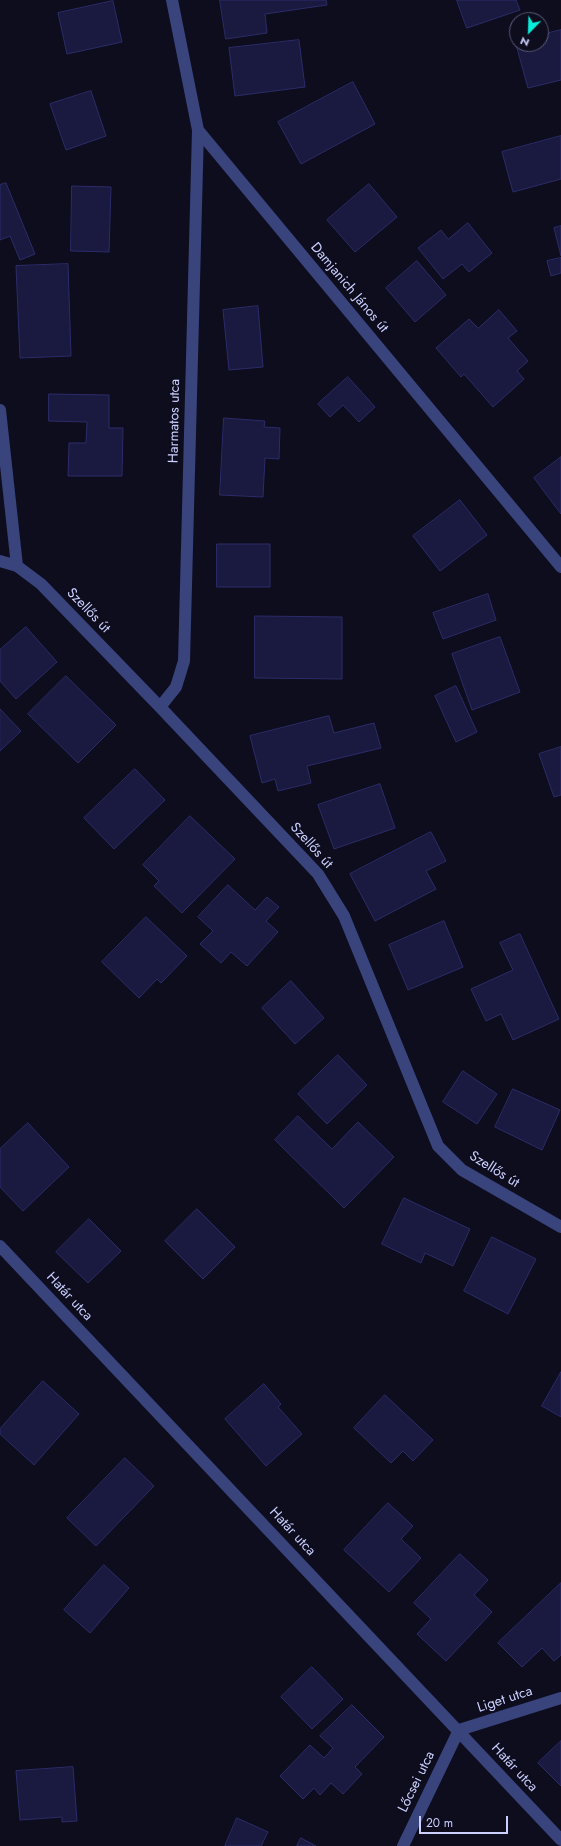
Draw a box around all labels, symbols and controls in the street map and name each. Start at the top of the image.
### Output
north arrow [509,12,549,52]
text: N [518,33,532,51]
street label: Damjanich János út [306,240,392,336]
street label: Harmatos utca [166,379,184,463]
street label: Szellős út [63,585,113,637]
street label: Szellős út [286,820,336,872]
street label: Szellős út [466,1148,522,1192]
street label: Határ utca [42,1269,96,1325]
street label: Határ utca [265,1504,319,1560]
street label: Liget utca [475,1683,535,1717]
street label: Határ utca [487,1740,541,1796]
street label: Lőcsei utca [395,1749,439,1815]
scale bar [421,1808,510,1834]
text: 20 m [426,1814,453,1832]

